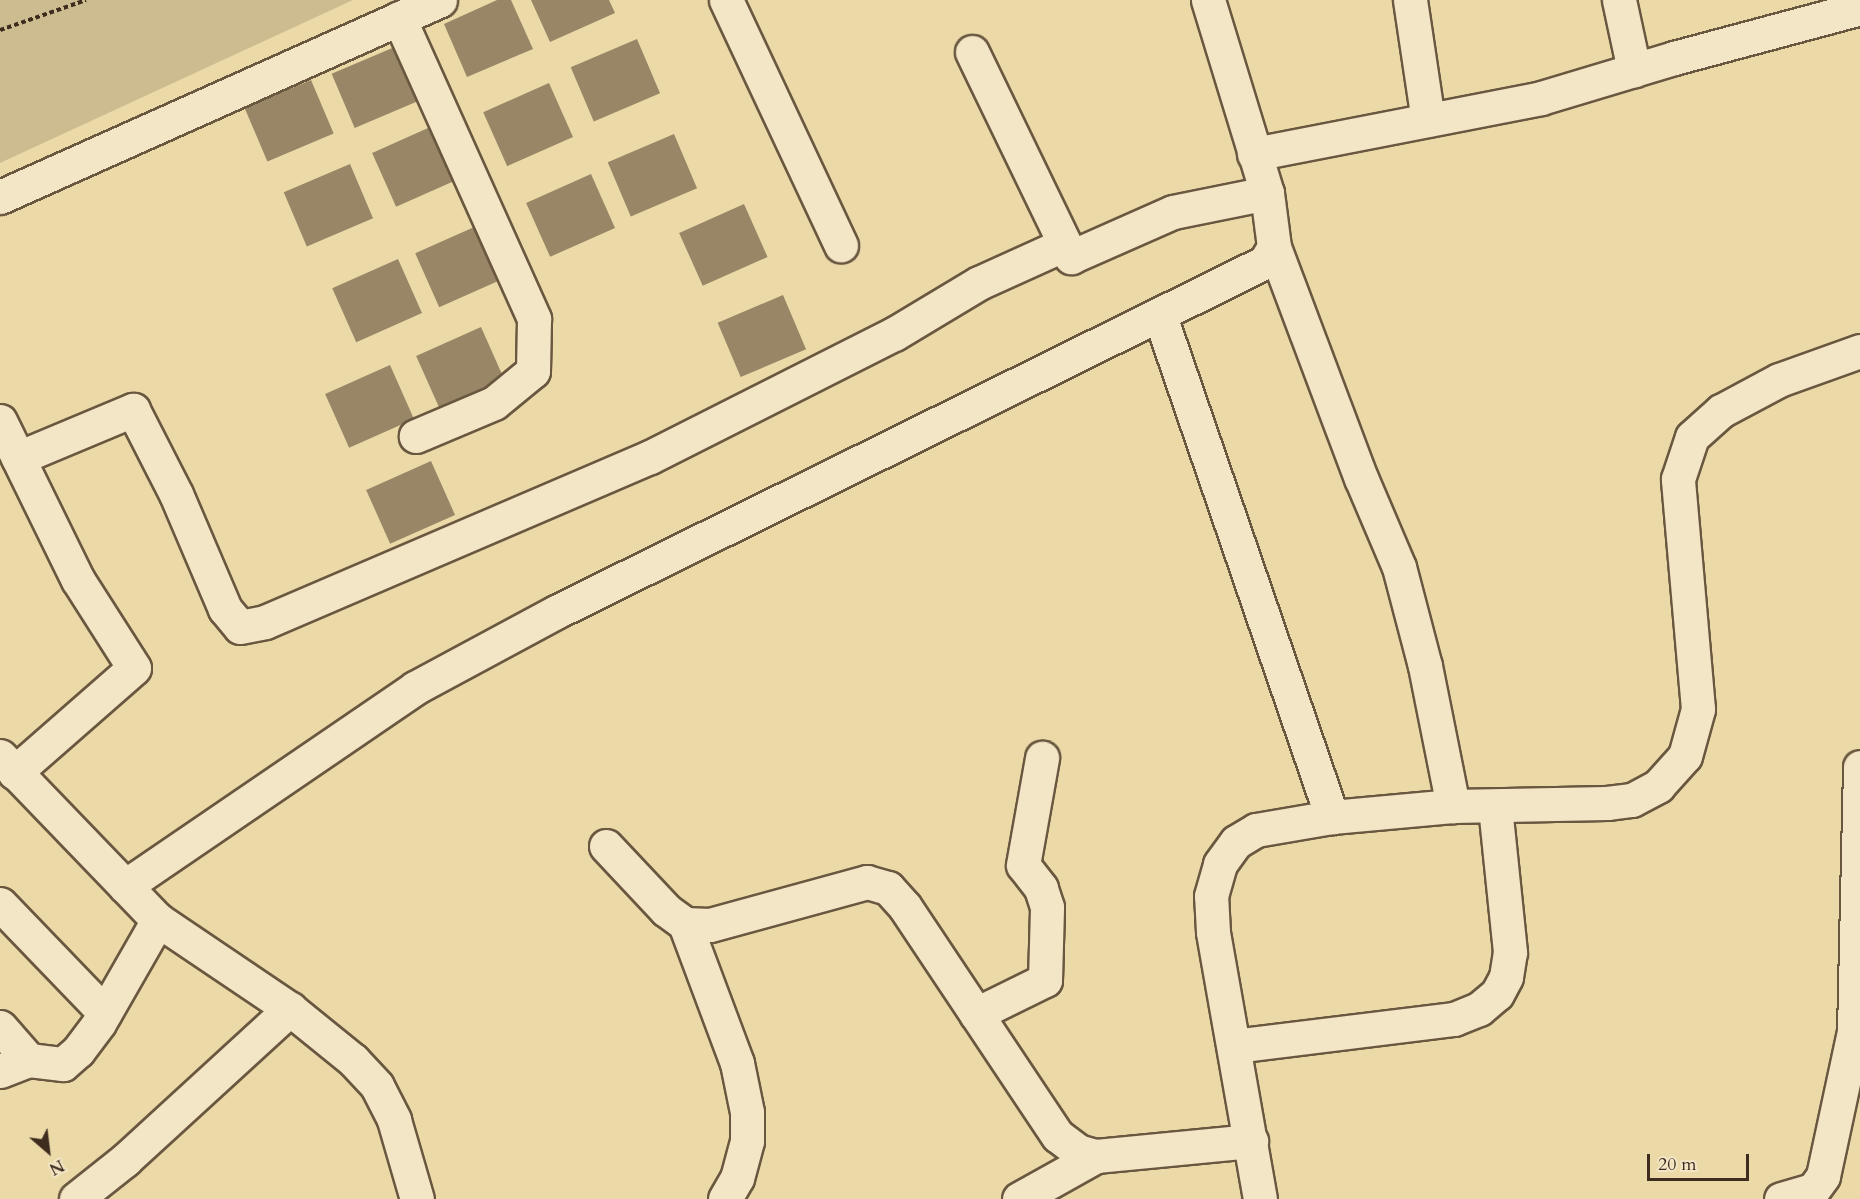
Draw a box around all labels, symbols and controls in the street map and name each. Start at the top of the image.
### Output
north arrow [18,1121,78,1181]
scale bar [1650,1142,1752,1180]
text: 20 m [1658,1152,1697,1177]
text: N [45,1154,68,1180]

